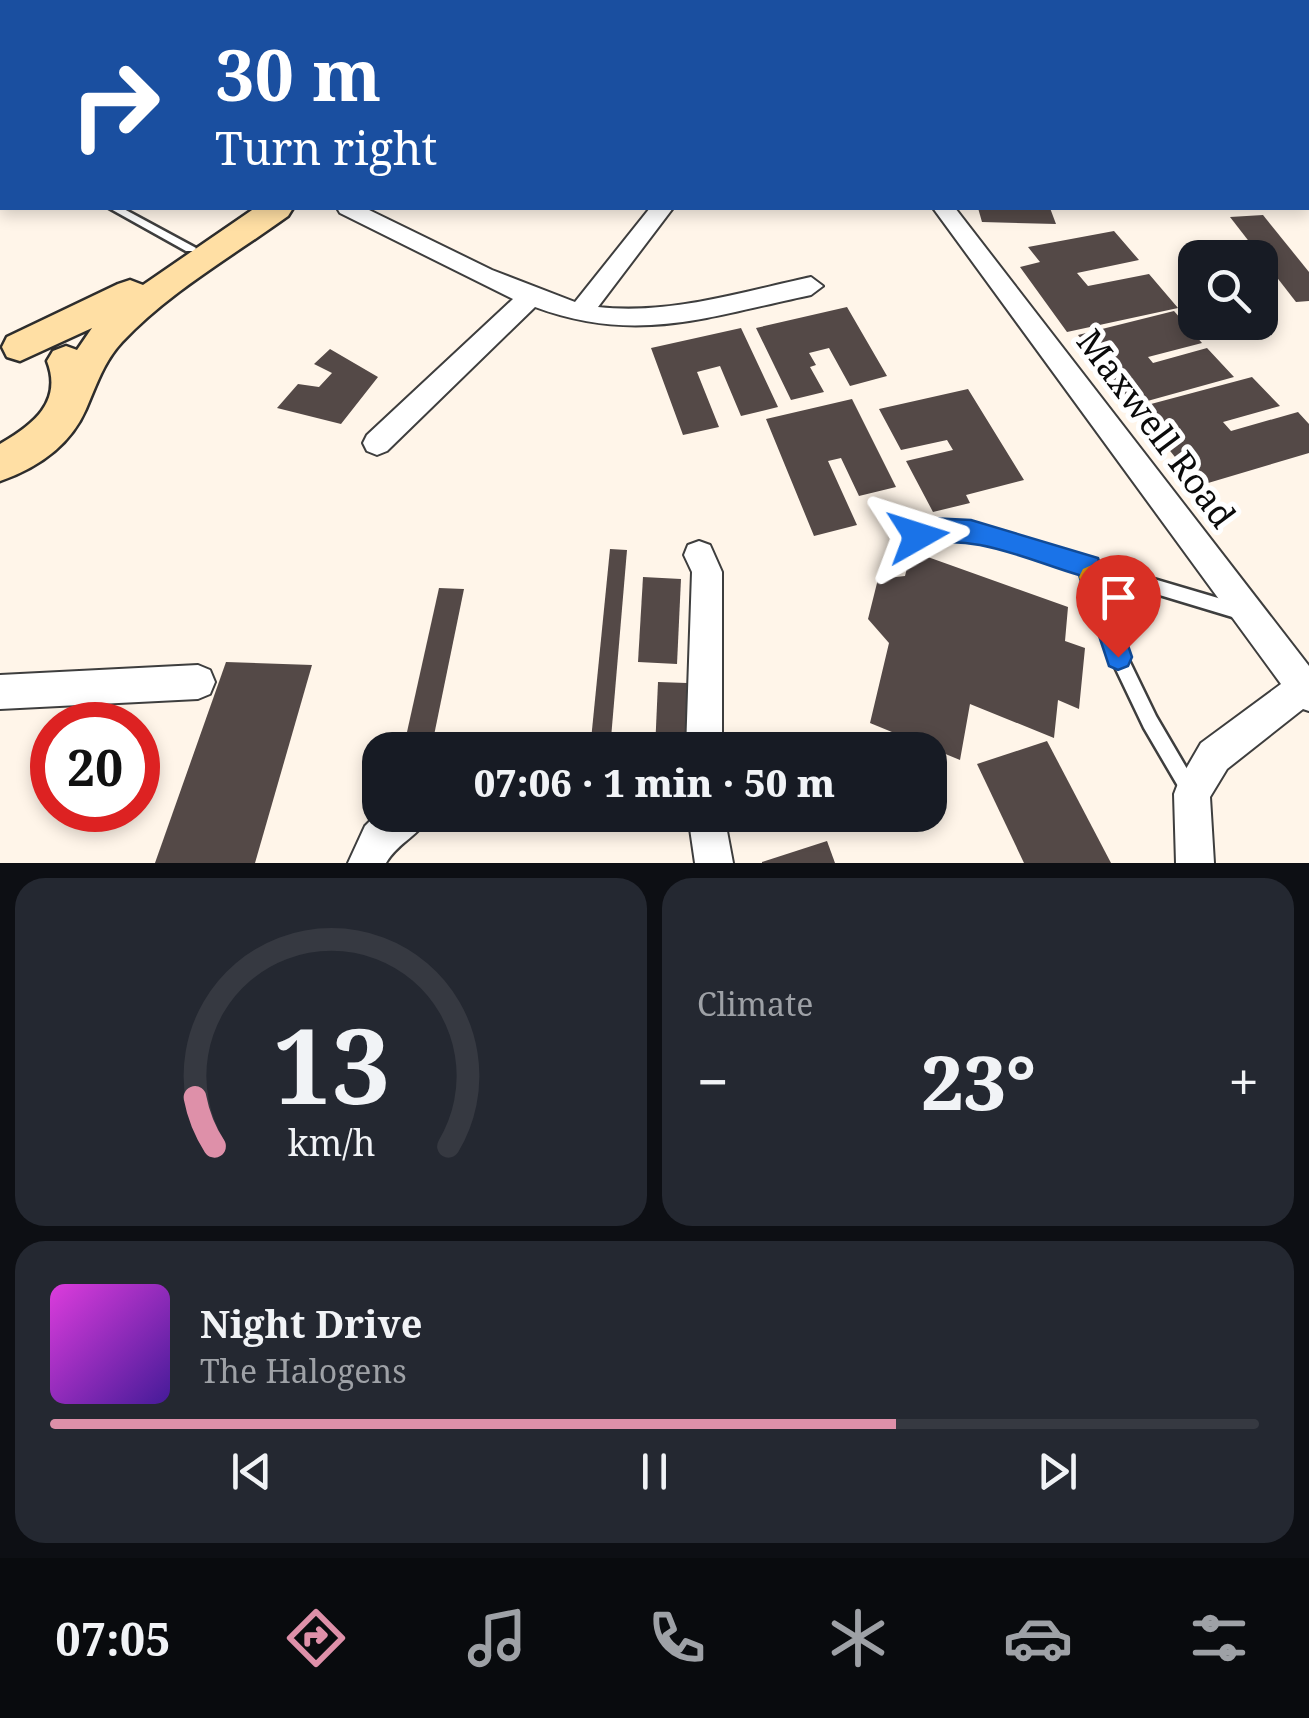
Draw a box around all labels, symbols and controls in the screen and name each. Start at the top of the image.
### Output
text: 30 m [215,26,381,122]
icon: right [50,40,180,170]
text: Turn right [215,117,437,178]
map controls [1178,240,1278,340]
button: search [1178,240,1278,340]
street label: Maxwell Road [1067,319,1247,537]
position arrow [866,484,970,588]
pin [1076,555,1161,658]
icon: arrive [1091,570,1146,625]
speed limit sign: 20 [30,702,160,832]
text: 07:06 · 1 min · 50 m [474,756,835,808]
text: Climate [697,982,813,1025]
text: 13 [272,993,390,1134]
text: 23° [921,1030,1036,1132]
text: − [697,1043,729,1118]
text: + [1228,1043,1259,1118]
text: km/h [287,1118,375,1166]
text: Night Drive [200,1297,422,1349]
text: The Halogens [200,1349,407,1392]
icon: previous [224,1444,279,1499]
icon: pause [627,1444,682,1499]
icon: next [1030,1444,1085,1499]
icon: directions [281,1603,351,1673]
icon: music [462,1603,532,1673]
icon: phone [642,1603,712,1673]
icon: climate [823,1603,893,1673]
icon: car [1003,1603,1073,1673]
icon: filters [1184,1603,1254,1673]
text: 07:05 [55,1608,171,1669]

